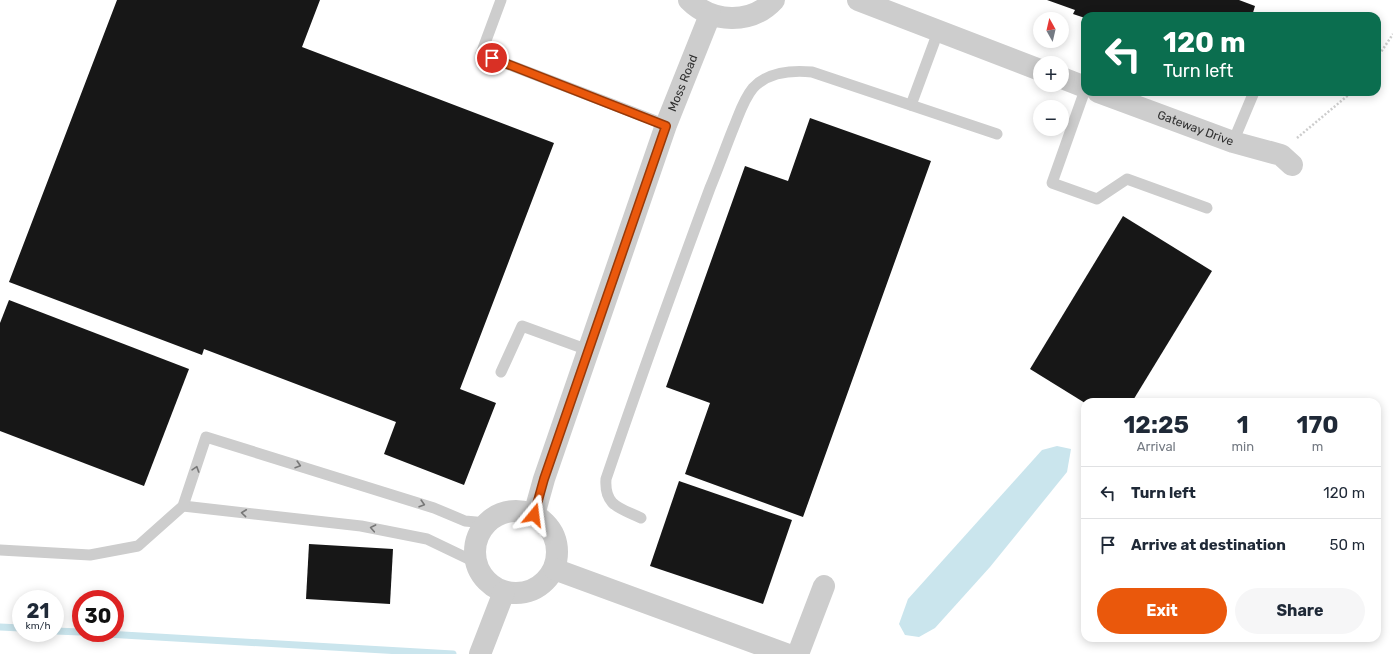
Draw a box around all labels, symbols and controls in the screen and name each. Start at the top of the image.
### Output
north arrow [1033,12,1069,48]
map controls [1033,12,1069,136]
text: 120 m [1163,26,1246,59]
icon: left [1097,28,1149,80]
pin [475,41,509,75]
icon: arrive [481,47,503,69]
street label: Moss Road [665,53,700,114]
button: + [1033,56,1069,92]
text: Turn left [1163,60,1233,82]
button: − [1033,100,1069,136]
street label: Gateway Drive [1156,108,1236,149]
text: 12:25 [1123,411,1189,439]
text: 1 [1237,411,1249,439]
text: 170 [1297,411,1339,439]
text: Arrival [1137,439,1176,454]
text: min [1232,439,1254,454]
text: m [1312,439,1323,454]
one-way arrow [294,461,301,469]
one-way arrow [191,466,199,473]
icon: left [1097,482,1119,504]
text: Turn left [1131,484,1196,502]
text: 120 m [1323,484,1365,502]
position arrow [513,494,555,536]
one-way arrow [418,499,425,508]
one-way arrow [241,509,247,518]
one-way arrow [370,524,376,533]
icon: arrive [1097,534,1119,556]
text: Arrive at destination [1131,536,1286,554]
text: 50 m [1330,536,1365,554]
button: Exit [1097,588,1227,634]
button: Share [1235,588,1365,634]
speed limit sign: 30 [72,590,124,642]
text: 21 [27,599,49,623]
text: km/h [26,620,50,632]

